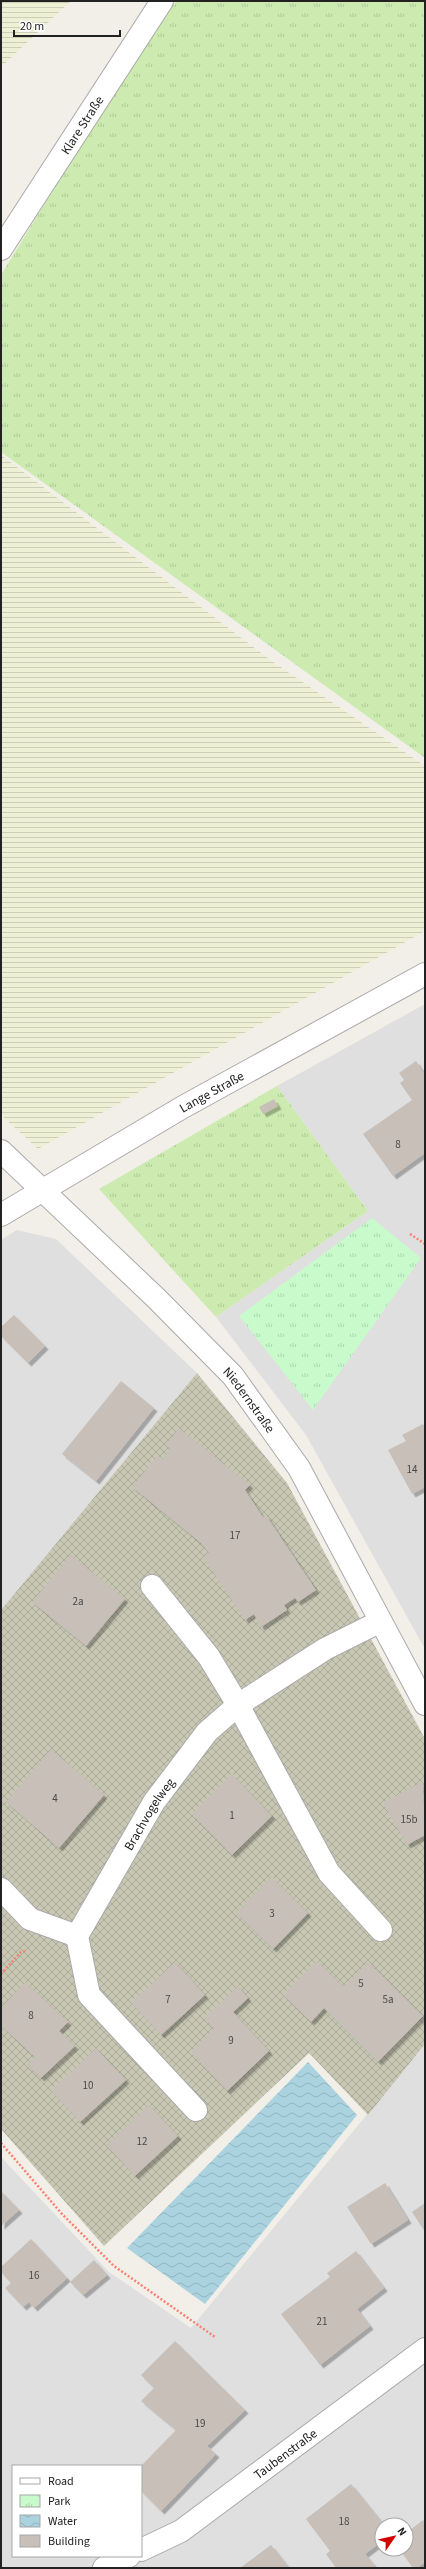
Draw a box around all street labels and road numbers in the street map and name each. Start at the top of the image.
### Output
street label: Klare Straße [57,93,108,158]
street label: Lange Straße [176,1067,247,1117]
street label: Niedernstraße [219,1363,279,1437]
street label: Brachvogelweg [120,1774,180,1854]
street label: Taubenstraße [250,2425,321,2484]

